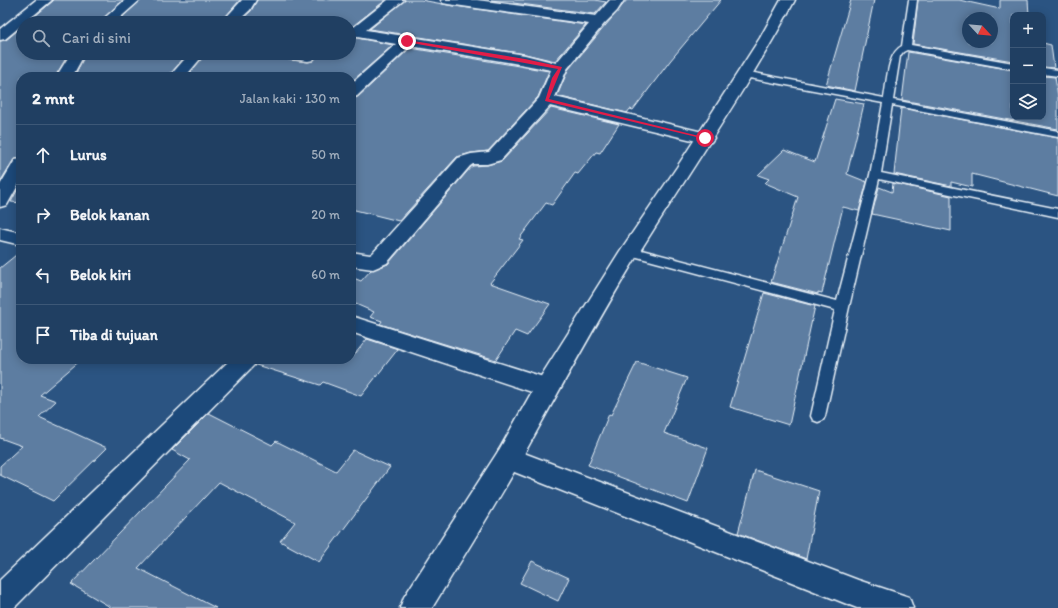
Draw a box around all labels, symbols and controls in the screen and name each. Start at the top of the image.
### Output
north arrow [962,12,998,48]
map controls [1010,12,1046,120]
button: + [1010,12,1046,48]
search box [16,16,356,60]
icon: search [30,27,52,49]
text: Cari di sini [62,29,131,47]
route end [398,32,416,50]
button: − [1010,48,1046,84]
button: layers [1010,84,1046,120]
text: 2 mnt [32,88,75,108]
text: Jalan kaki · 130 m [240,91,340,106]
route start [696,129,714,147]
icon: ahead [32,144,54,166]
text: Lurus [70,146,107,164]
text: 50 m [311,147,340,162]
icon: right [32,204,54,226]
text: Belok kanan [70,206,150,224]
text: 20 m [311,207,340,222]
icon: left [32,264,54,286]
text: Belok kiri [70,266,131,284]
text: 60 m [311,267,340,282]
icon: arrive [32,324,54,346]
text: Tiba di tujuan [70,326,158,344]

